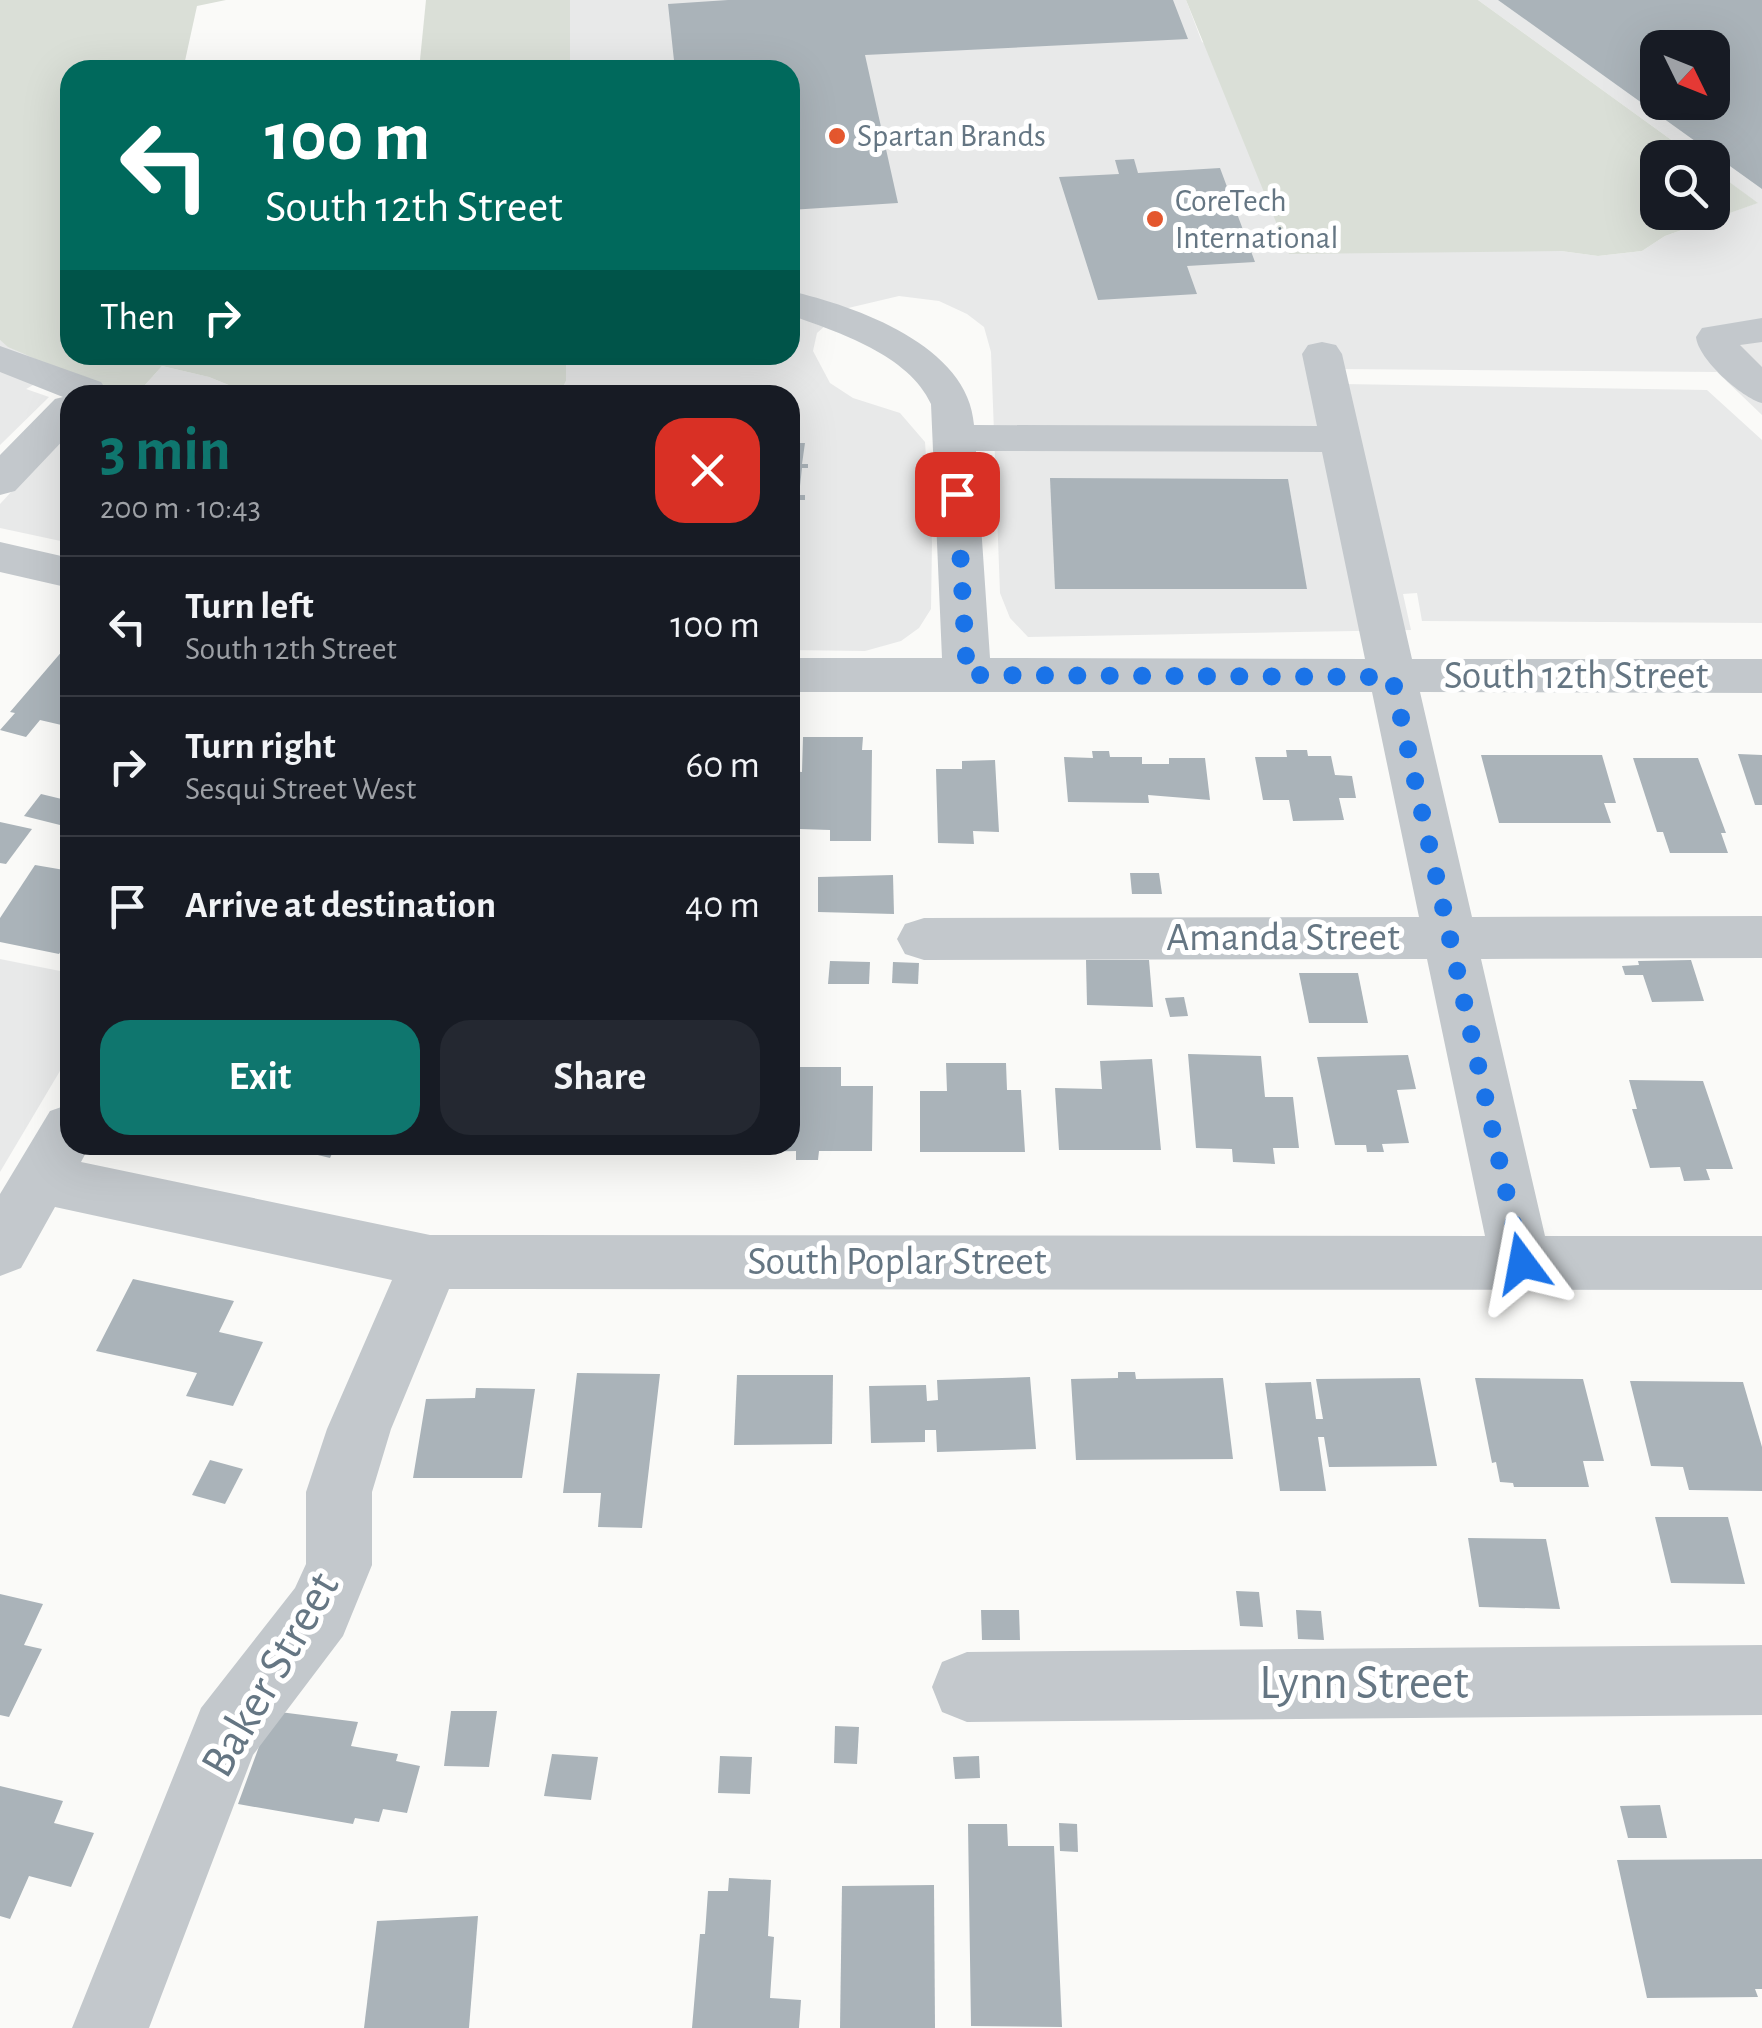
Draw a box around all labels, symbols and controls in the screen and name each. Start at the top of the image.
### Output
north arrow [1640,30,1730,120]
map controls [1640,30,1730,230]
icon: left [100,100,230,230]
text: 100 m [265,103,430,173]
place label: Spartan Brands [857,120,1046,152]
marker: Spartan Brands [826,125,848,147]
button: search [1640,140,1730,230]
text: South 12th Street [265,185,563,230]
place label: CoreTech International [1175,185,1338,254]
marker: CoreTech International [1144,208,1166,230]
icon: right [195,290,250,345]
text: Then [100,299,175,337]
button: close [655,418,760,523]
text: 3 min [100,421,231,481]
pin [915,452,1000,537]
icon: arrive [930,467,985,522]
text: 200 m · 10:43 [100,492,261,524]
text: Turn left [185,588,313,626]
icon: left [100,599,155,654]
text: 100 m [670,607,760,645]
text: South 12th Street [185,633,397,665]
street label: South 12th Street [1444,656,1709,696]
text: Turn right [185,728,335,766]
icon: right [100,739,155,794]
text: 60 m [685,747,760,785]
text: Sesqui Street West [185,773,416,805]
icon: arrive [100,879,155,934]
text: Arrive at destination [185,887,496,925]
text: 40 m [685,887,760,925]
street label: Amanda Street [1166,918,1400,958]
button: Exit [100,1020,420,1135]
button: Share [440,1020,760,1135]
position arrow [1470,1211,1574,1315]
street label: South Poplar Street [747,1242,1047,1282]
street label: Baker Street [193,1564,349,1786]
street label: Lynn Street [1259,1660,1469,1708]

